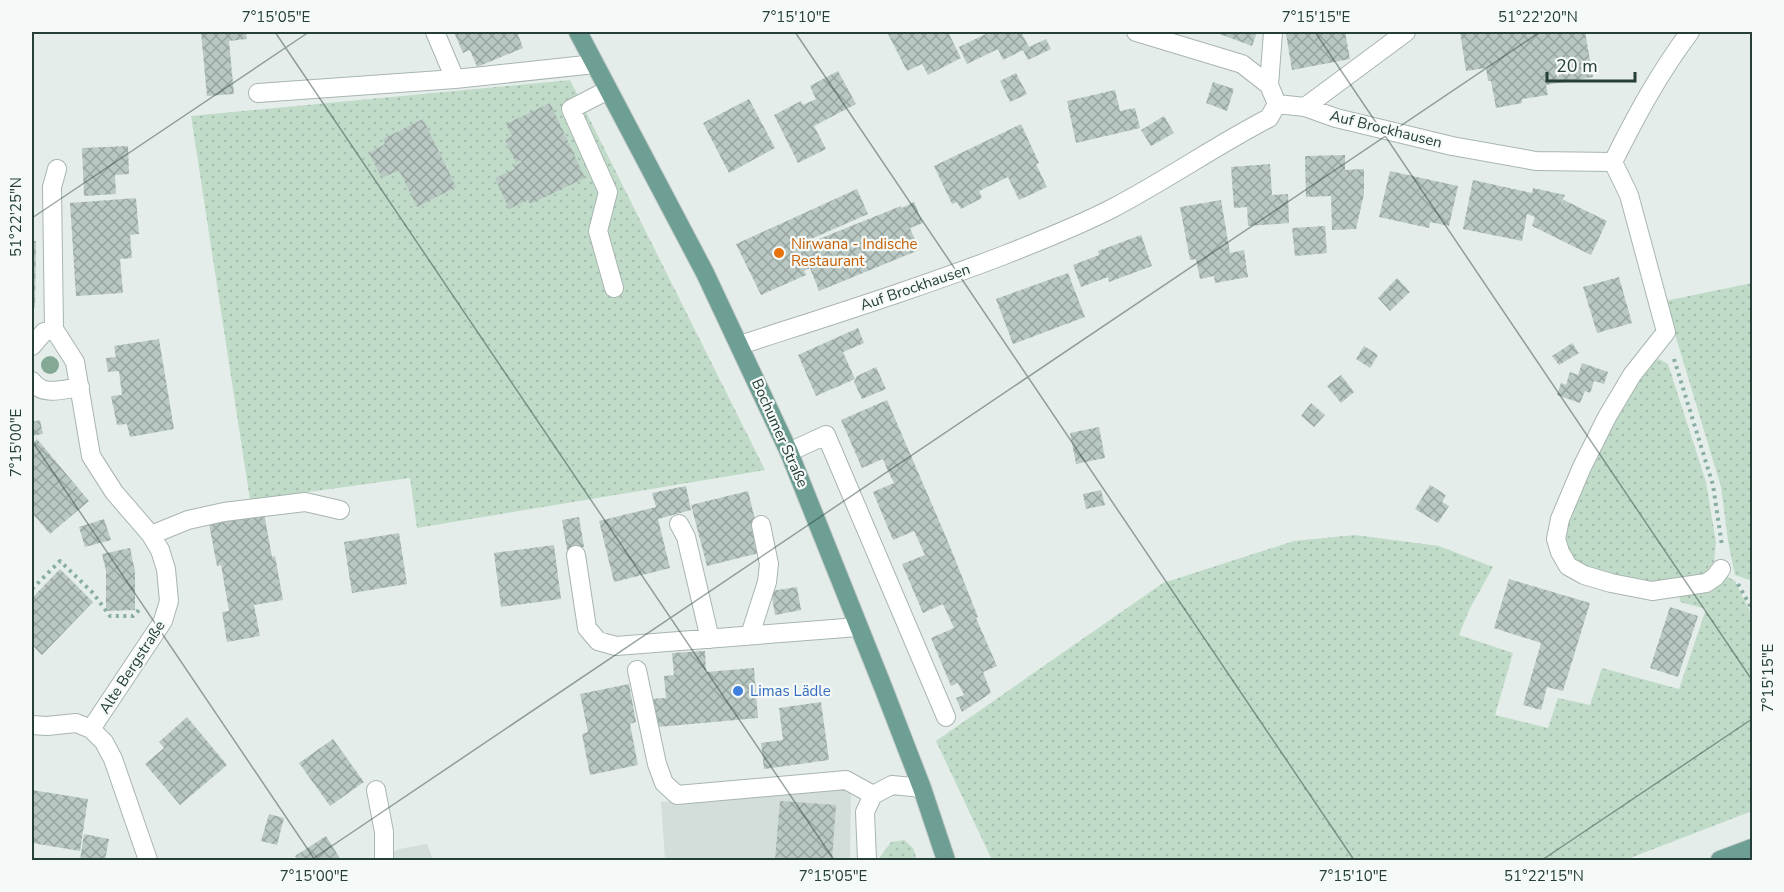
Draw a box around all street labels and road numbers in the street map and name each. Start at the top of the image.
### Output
street label: Auf Brockhausen [1328,105,1444,153]
street label: Auf Brockhausen [857,259,973,315]
street label: Bochumer Straße [747,375,813,491]
street label: Alte Bergstraße [94,617,170,717]

